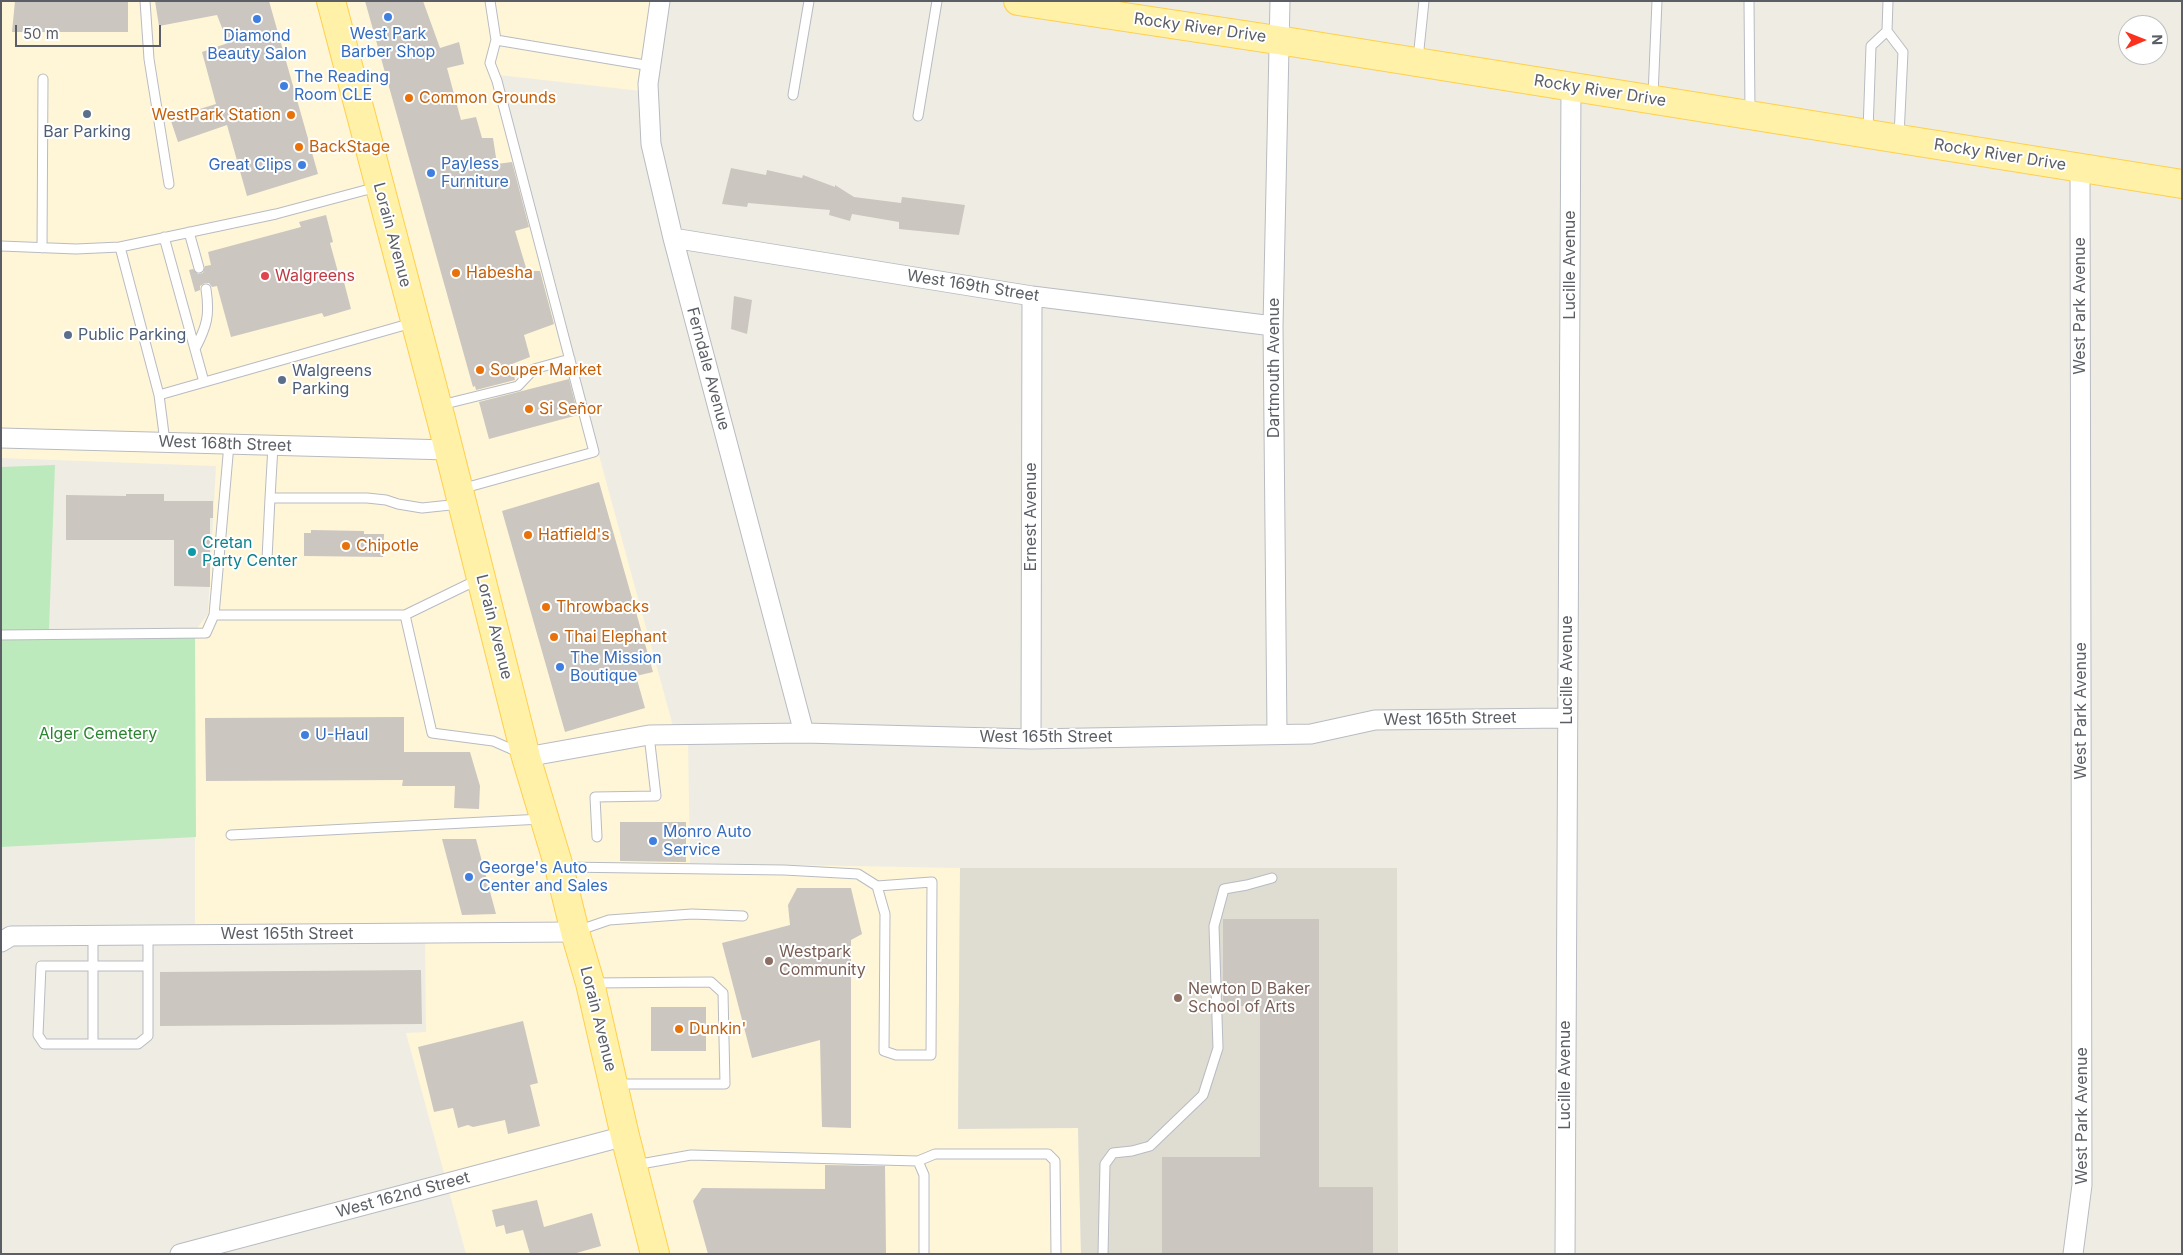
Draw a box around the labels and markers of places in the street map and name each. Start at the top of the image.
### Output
marker: West Park Barber Shop [382,11,394,23]
marker: Diamond Beauty Salon [251,13,263,25]
place label: West Park Barber Shop [341,24,435,62]
place label: Diamond Beauty Salon [207,26,307,64]
place label: The Reading Room CLE [294,67,389,105]
marker: The Reading Room CLE [278,80,290,92]
place label: Common Grounds [419,88,556,108]
marker: Common Grounds [403,92,415,104]
place label: WestPark Station [152,105,281,125]
marker: Bar Parking [81,108,93,120]
marker: WestPark Station [285,109,297,121]
place label: Bar Parking [43,122,131,142]
place label: BackStage [309,137,390,157]
marker: BackStage [293,141,305,153]
place label: Payless Furniture [441,154,509,192]
place label: Great Clips [208,155,292,175]
marker: Great Clips [296,159,308,171]
marker: Payless Furniture [425,167,437,179]
place label: Habesha [466,263,533,283]
place label: Walgreens [275,266,355,286]
marker: Habesha [450,267,462,279]
marker: Walgreens [259,270,271,282]
place label: Public Parking [78,325,186,345]
marker: Public Parking [62,329,74,341]
place label: Souper Market [490,360,602,380]
place label: Walgreens Parking [292,361,372,399]
marker: Souper Market [474,364,486,376]
marker: Walgreens Parking [276,374,288,386]
place label: Si Señor [539,399,602,419]
marker: Si Señor [523,403,535,415]
place label: Hatfield's [538,525,610,545]
marker: Hatfield's [522,529,534,541]
place label: Cretan Party Center [202,533,297,571]
place label: Chipotle [356,536,419,556]
marker: Chipotle [340,540,352,552]
marker: Cretan Party Center [186,546,198,558]
place label: Throwbacks [556,597,649,617]
marker: Throwbacks [540,601,552,613]
place label: Thai Elephant [564,627,667,647]
marker: Thai Elephant [548,631,560,643]
place label: The Mission Boutique [570,648,662,686]
marker: The Mission Boutique [554,661,566,673]
place label: U-Haul [315,725,368,745]
marker: U-Haul [299,729,311,741]
place label: Monro Auto Service [663,822,752,860]
marker: Monro Auto Service [647,835,659,847]
place label: George's Auto Center and Sales [479,858,608,896]
marker: George's Auto Center and Sales [463,871,475,883]
place label: Westpark Community [779,942,866,980]
marker: Westpark Community [763,955,775,967]
place label: Newton D Baker School of Arts [1188,979,1310,1017]
marker: Newton D Baker School of Arts [1172,992,1184,1004]
place label: Dunkin' [689,1019,746,1039]
marker: Dunkin' [673,1023,685,1035]

